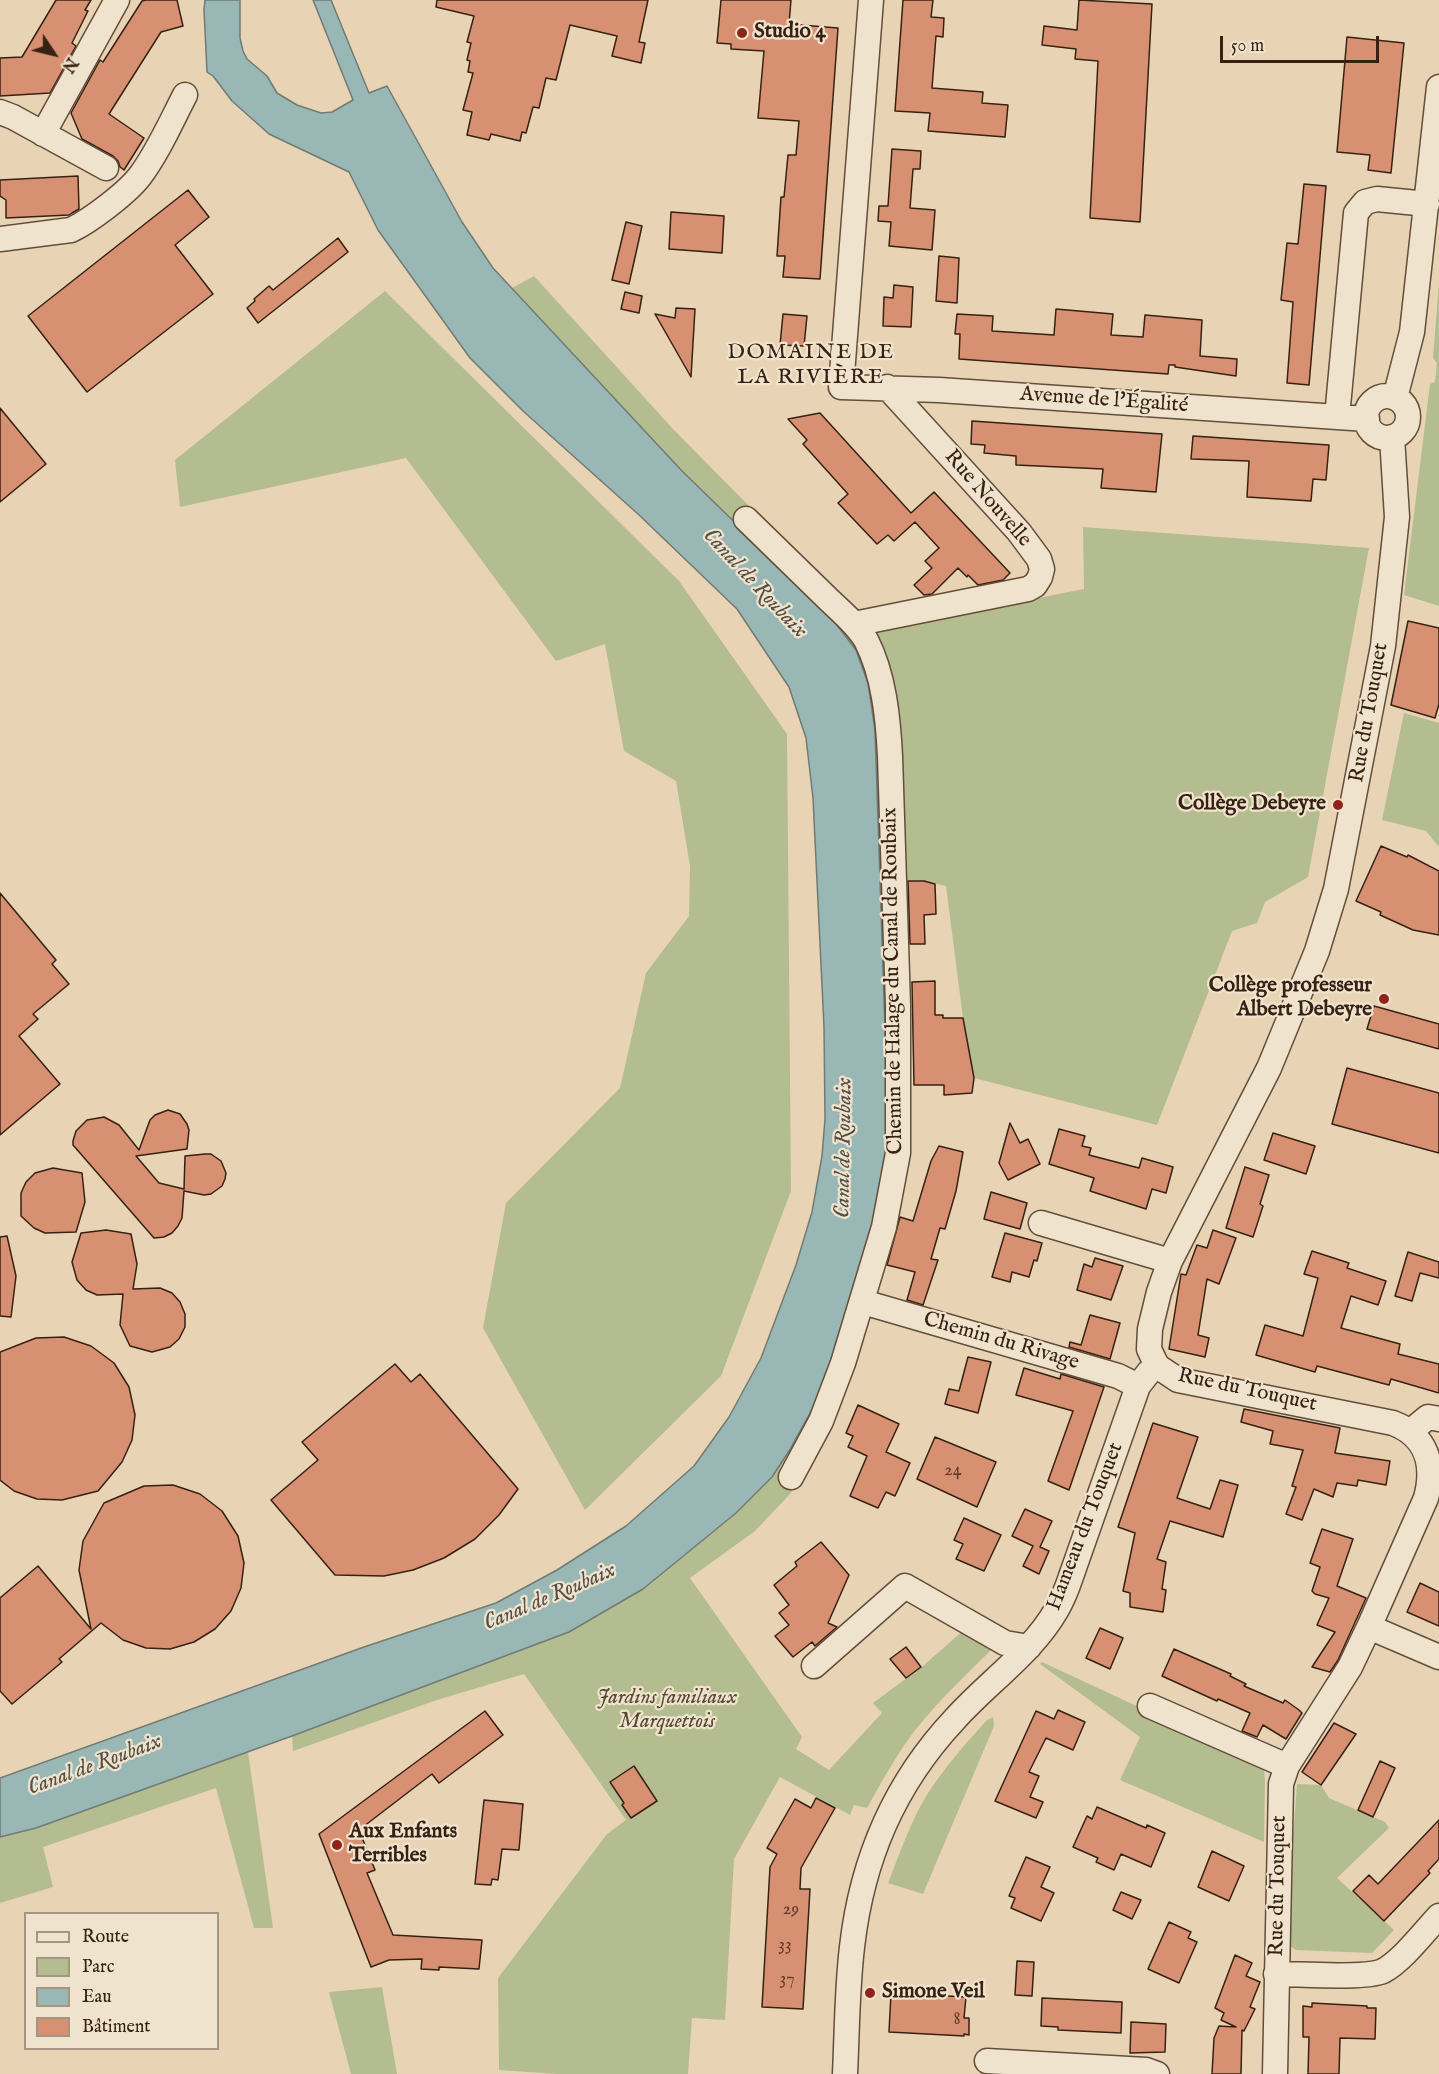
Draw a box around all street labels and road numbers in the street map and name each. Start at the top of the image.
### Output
street label: Avenue de l'Égalité [1019,383,1189,419]
street label: Rue Nouvelle [938,445,1036,553]
street label: Rue du Touquet [1345,641,1395,785]
street label: Chemin de Halage du Canal de Roubaix [878,807,910,1155]
street label: Chemin du Rivage [920,1308,1082,1376]
street label: Rue du Touquet [1175,1364,1319,1418]
street label: Hameau du Touquet [1042,1439,1130,1615]
street label: Rue du Touquet [1265,1815,1293,1957]

